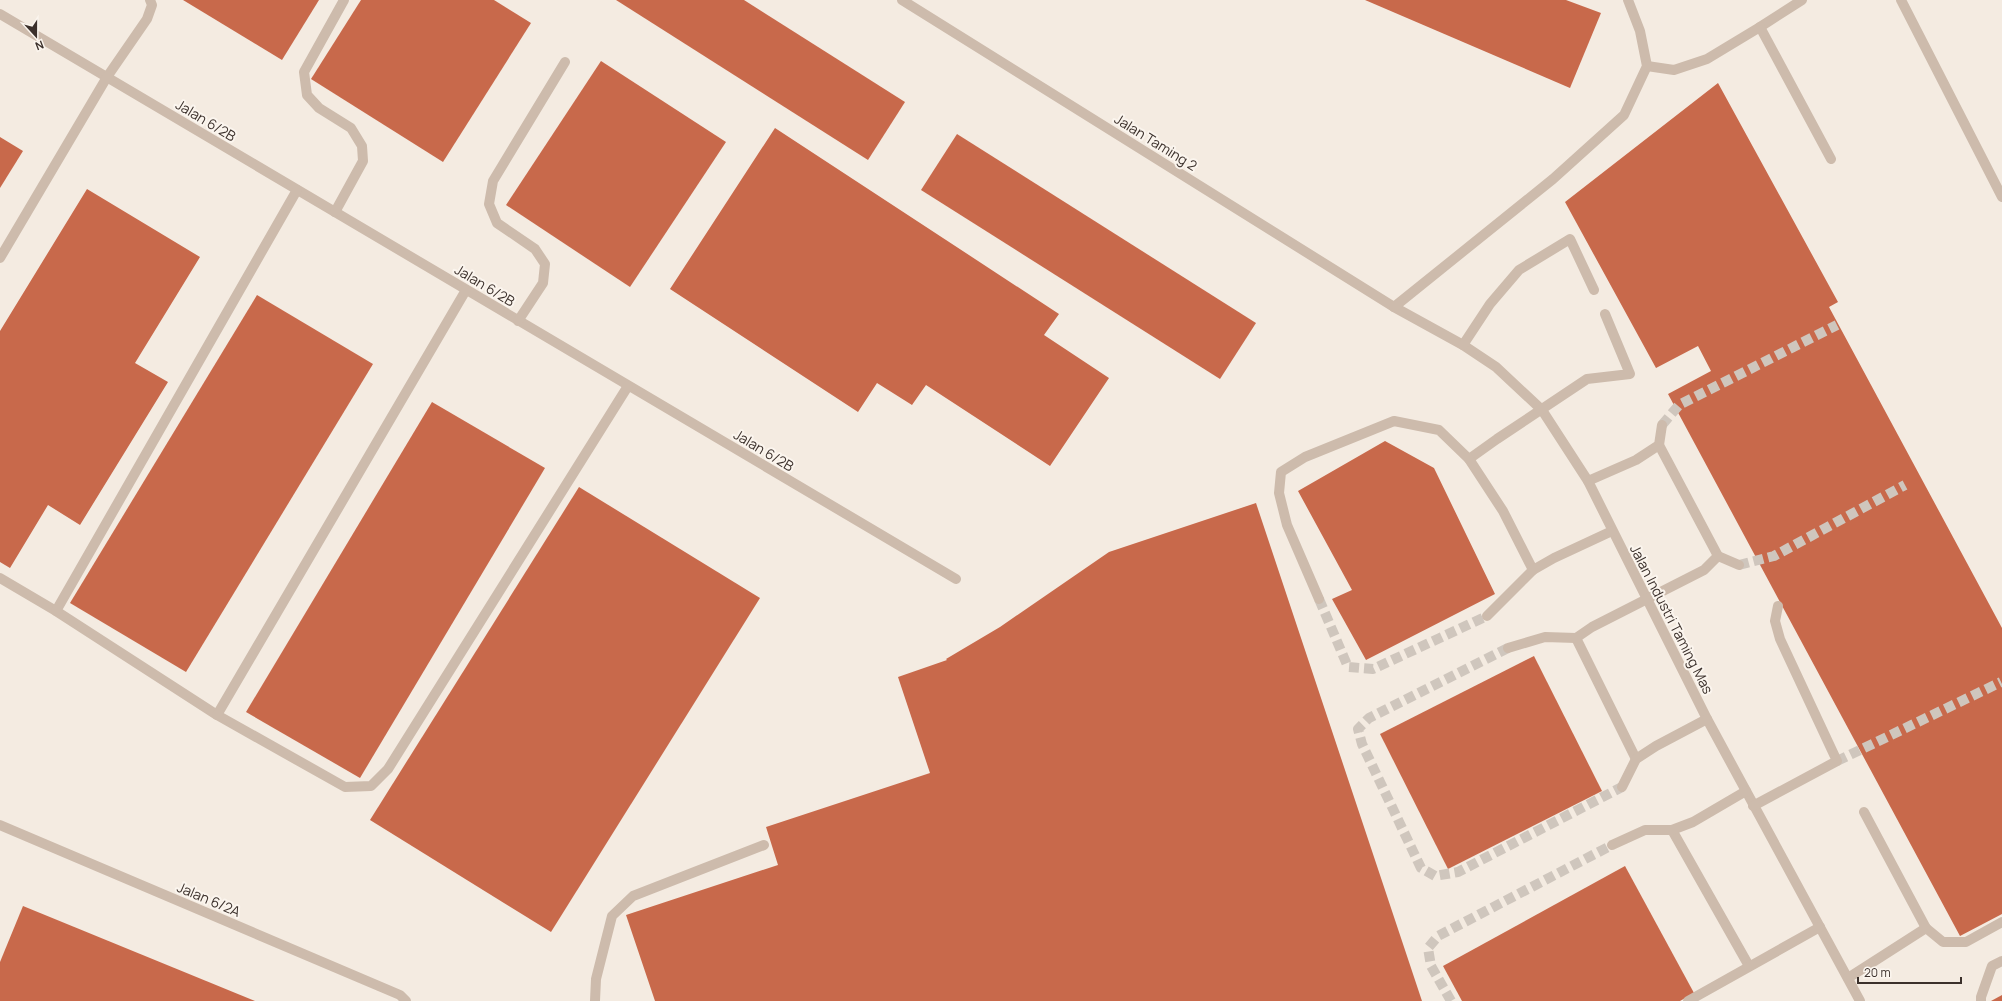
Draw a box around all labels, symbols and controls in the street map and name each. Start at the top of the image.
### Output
north arrow [16,16,56,56]
text: N [33,37,46,54]
street label: Jalan 6/2B [172,95,240,146]
street label: Jalan Taming 2 [1111,109,1201,175]
street label: Jalan 6/2B [451,260,519,311]
street label: Jalan 6/2B [730,425,798,476]
street label: Jalan Industri Taming Mas [1626,541,1718,697]
street label: Jalan 6/2A [174,877,244,921]
scale bar [1858,959,1961,985]
text: 20 m [1864,964,1891,981]

